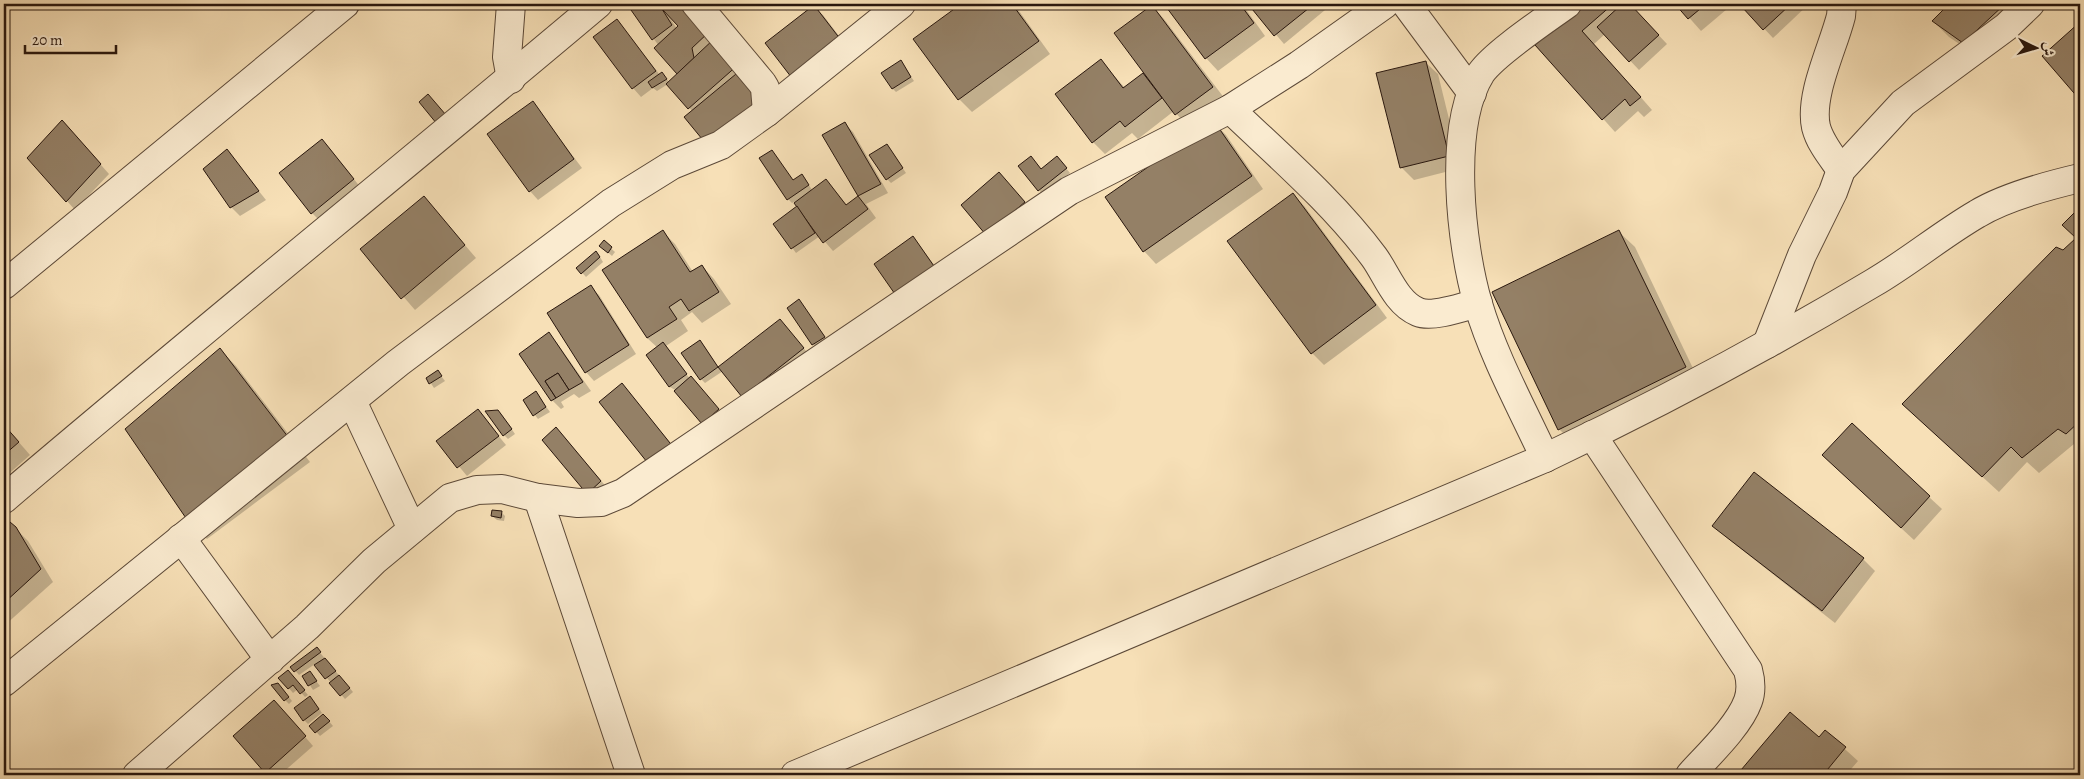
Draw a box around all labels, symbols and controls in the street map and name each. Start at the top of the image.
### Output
scale bar [25,22,116,54]
north arrow [2012,22,2062,72]
text: 20 m [32,30,63,50]
text: ش [2038,41,2059,57]

